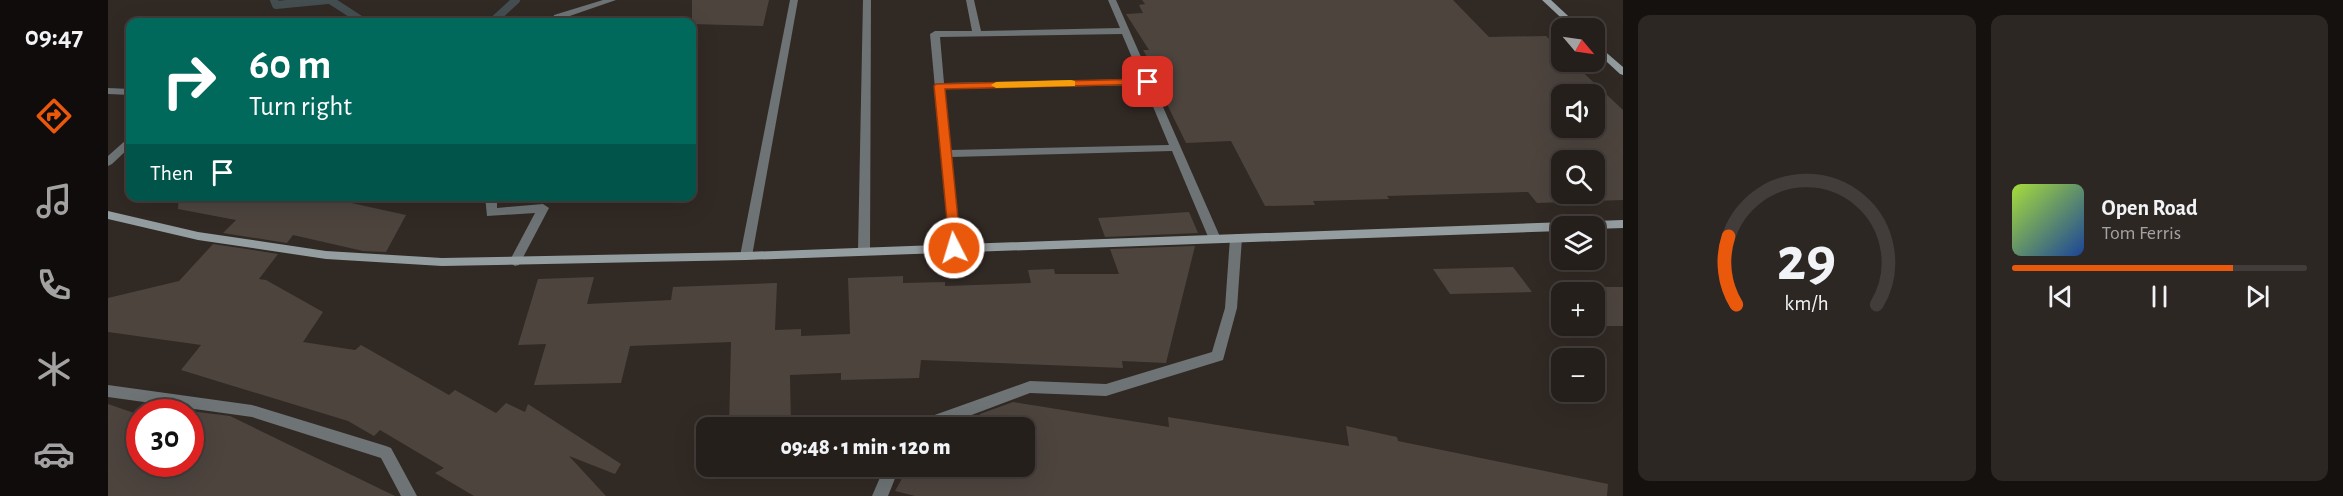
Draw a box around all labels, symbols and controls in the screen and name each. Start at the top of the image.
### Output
north arrow [1551,18,1605,72]
map controls [1551,18,1605,402]
text: 09:47 [25,23,83,50]
icon: right [150,42,228,120]
text: 60 m [249,44,331,86]
pin [1122,56,1173,107]
icon: arrive [1131,65,1164,98]
button: sound [1551,84,1605,138]
text: Turn right [249,93,352,120]
icon: directions [33,95,75,137]
button: search [1551,150,1605,204]
icon: arrive [206,156,239,189]
text: Then [150,162,194,184]
icon: music [33,180,75,222]
text: Open Road [2102,197,2198,219]
position arrow [922,216,986,280]
button: layers [1551,216,1605,270]
text: Tom Ferris [2102,223,2181,243]
text: 29 [1777,229,1837,291]
icon: phone [33,264,75,306]
icon: previous [2044,280,2077,313]
icon: pause [2143,280,2176,313]
icon: next [2241,280,2274,313]
button: + [1551,282,1605,336]
text: km/h [1785,293,1829,314]
icon: climate [33,348,75,390]
button: − [1551,348,1605,402]
speed limit sign: 30 [126,399,204,477]
icon: car [33,433,75,475]
text: 09:48 · 1 min · 120 m [780,436,951,458]

